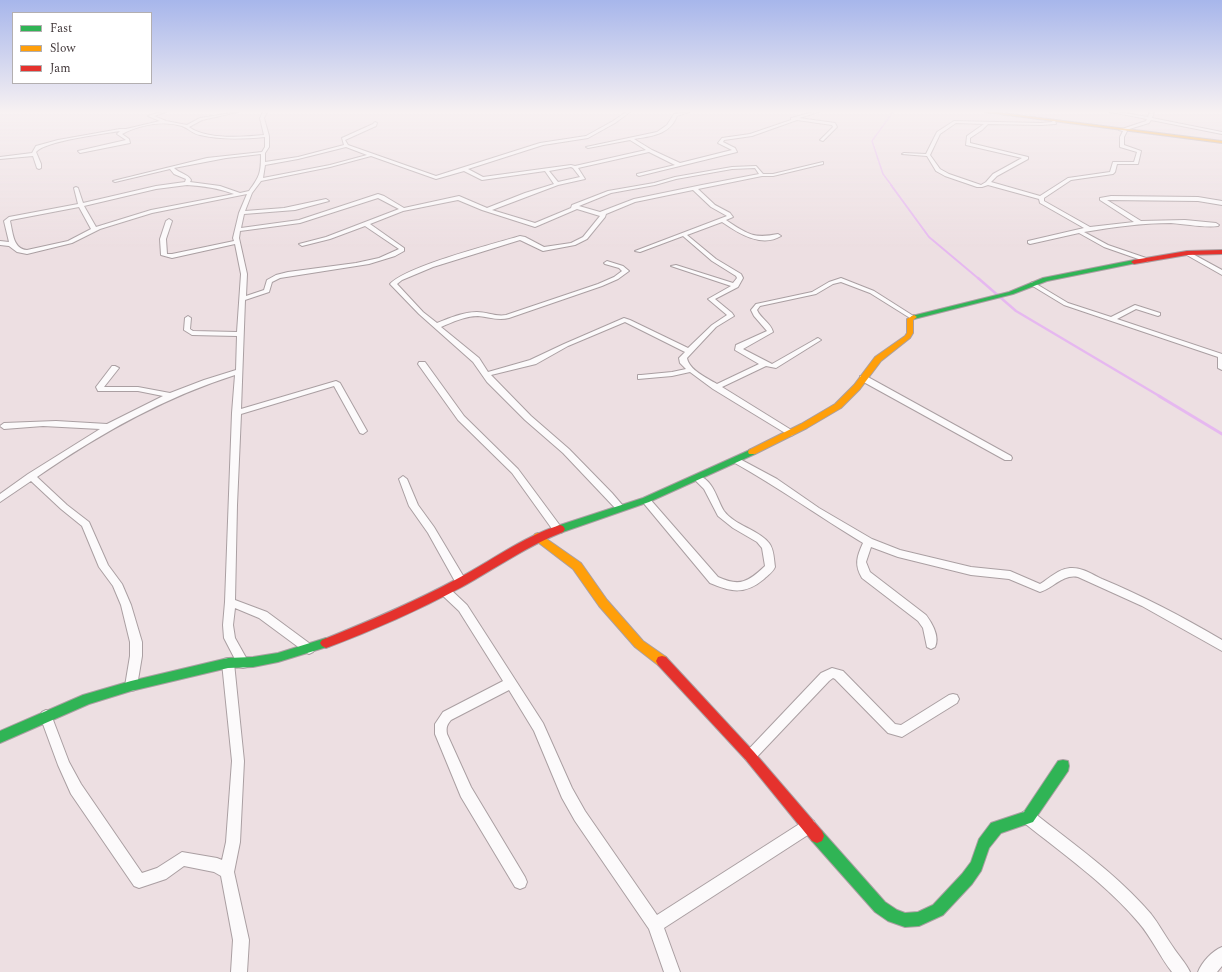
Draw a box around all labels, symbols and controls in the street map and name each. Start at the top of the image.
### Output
legend [12,12,152,84]
text: Fast [50,19,72,38]
text: Slow [50,39,75,58]
text: Jam [50,59,71,78]

